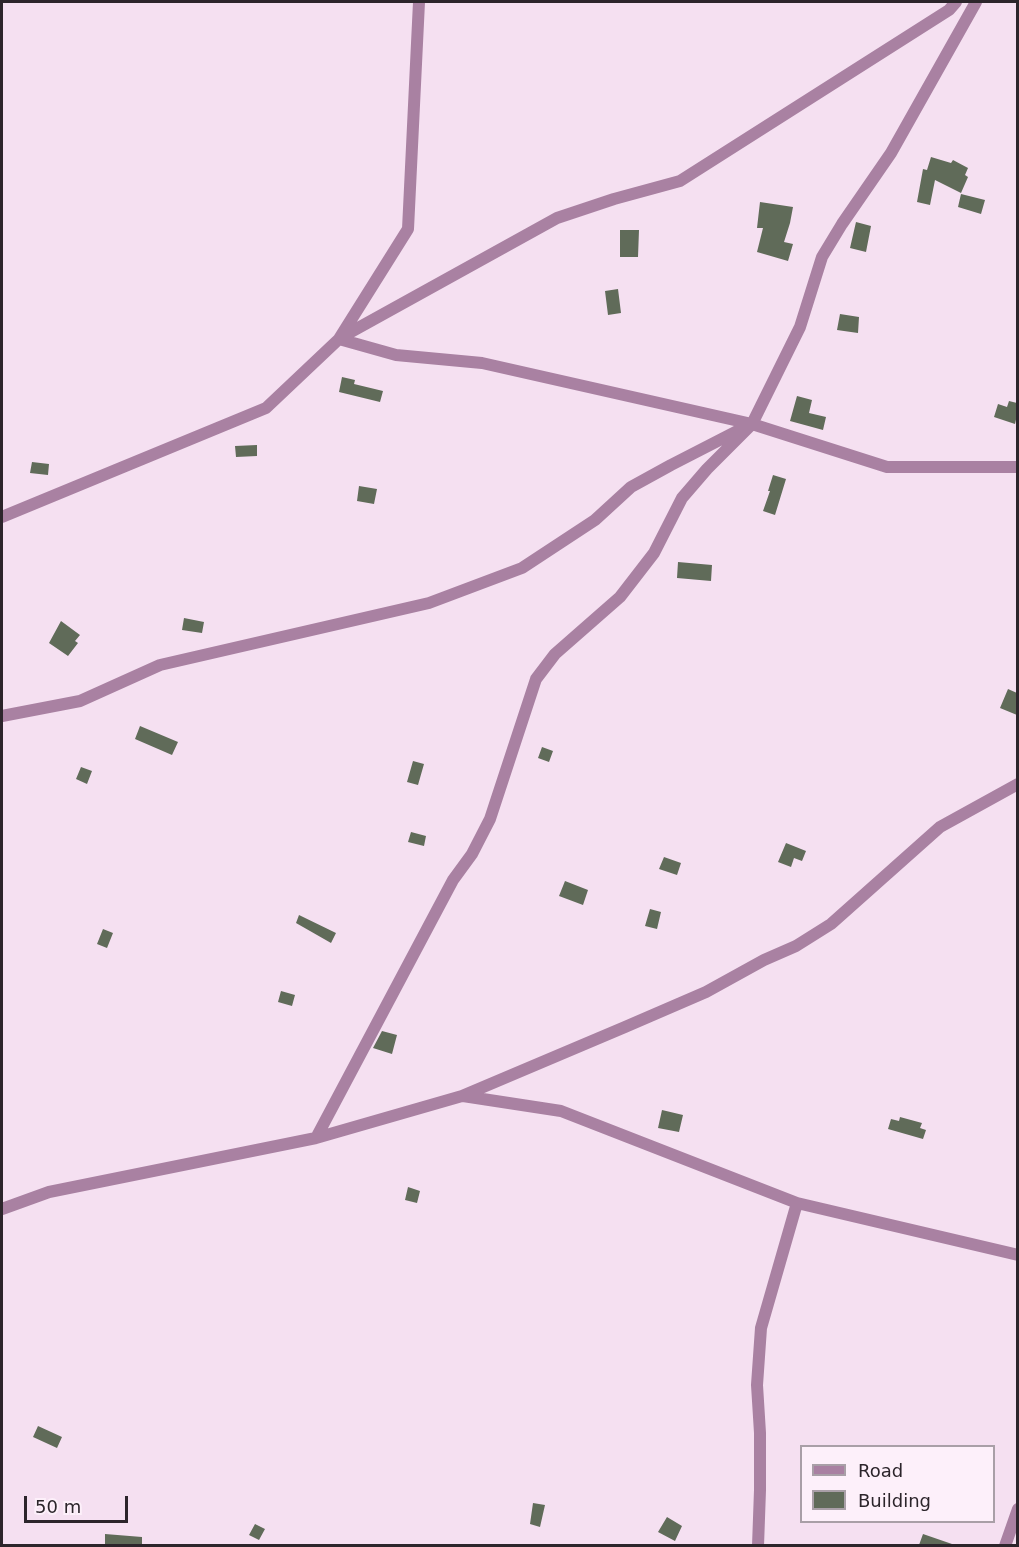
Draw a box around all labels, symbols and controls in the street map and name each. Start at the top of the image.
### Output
legend [800,1445,995,1523]
text: Road [858,1460,903,1481]
scale bar [27,1484,130,1522]
text: Building [858,1490,931,1511]
text: 50 m [35,1496,81,1517]

